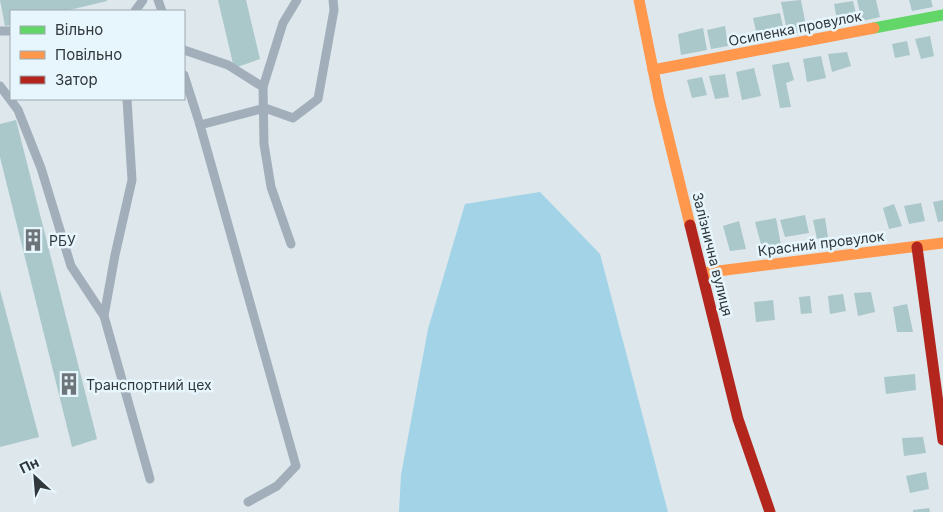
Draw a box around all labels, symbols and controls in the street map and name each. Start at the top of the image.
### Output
street label: Осипенка провулок [727,7,863,49]
legend [10,10,185,100]
text: Вільно [55,20,103,39]
text: Повільно [55,45,122,64]
text: Затор [55,70,98,89]
street label: Залізнична вулиця [689,190,737,318]
building icon: РБУ [20,227,46,253]
street label: Красний провулок [757,227,886,259]
place label: РБУ [49,232,76,249]
building icon: Транспортний цех [56,371,82,397]
place label: Транспортний цех [86,376,212,393]
north arrow [10,452,60,502]
text: Пн [17,453,41,477]

